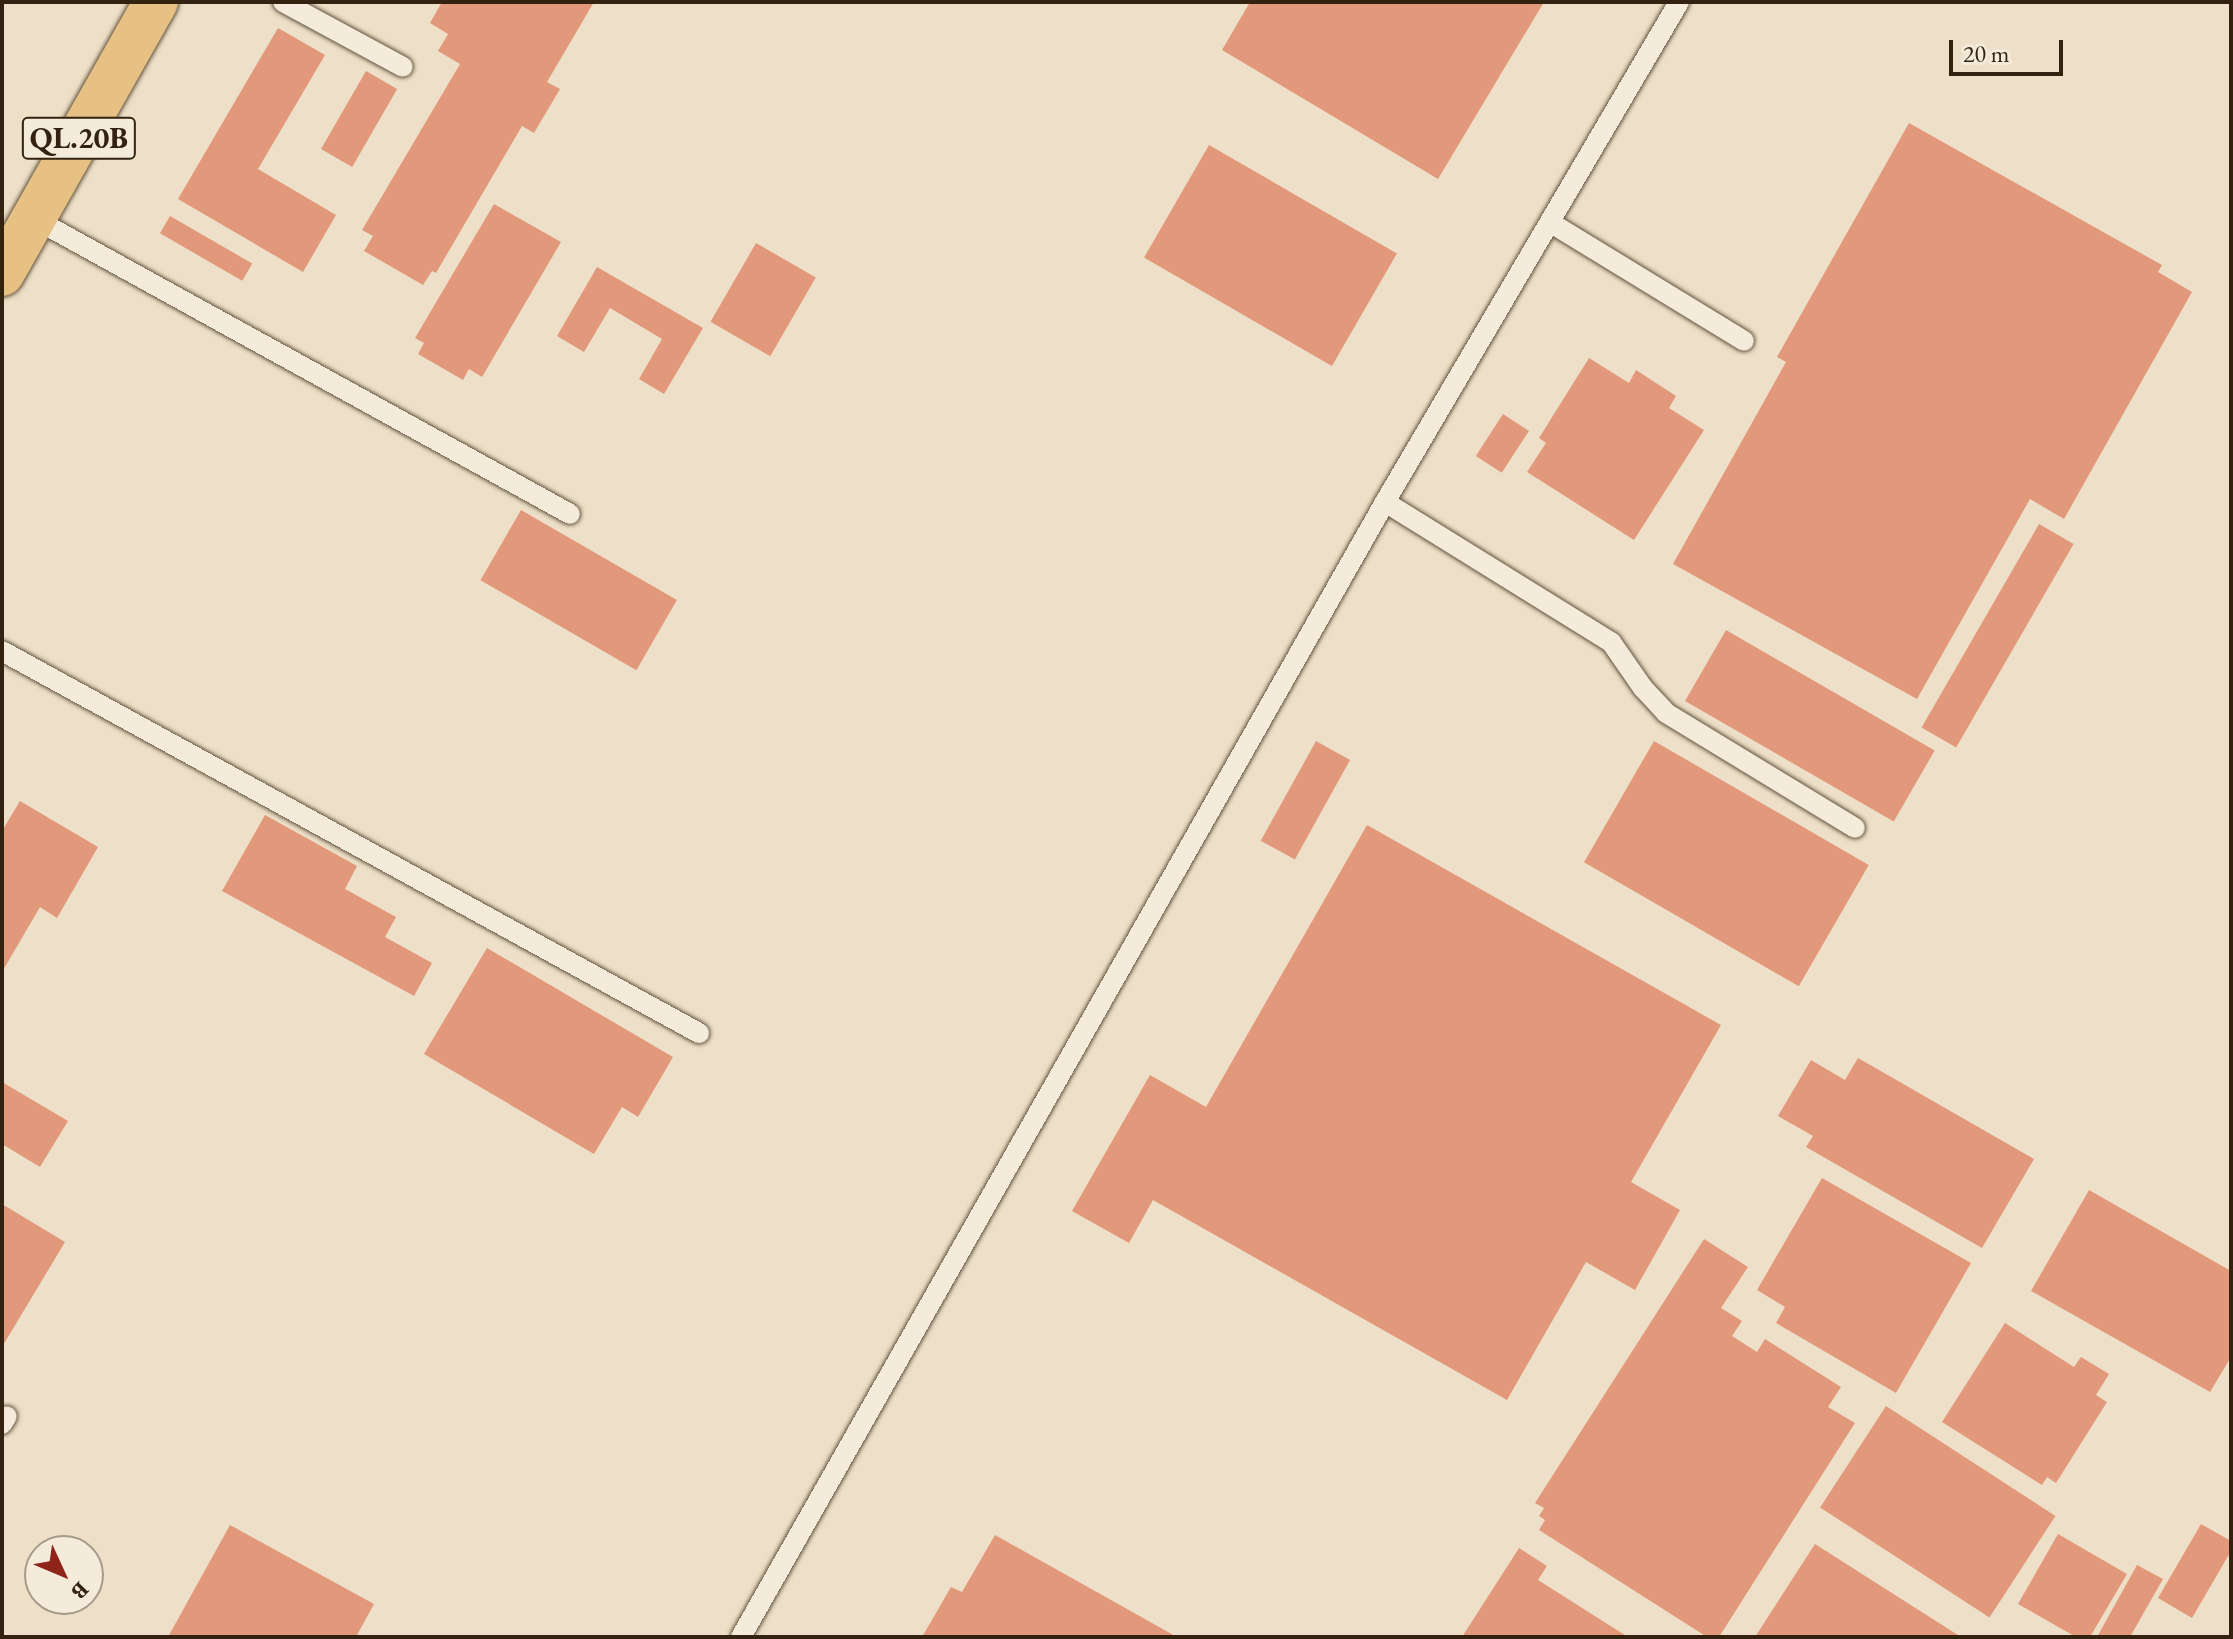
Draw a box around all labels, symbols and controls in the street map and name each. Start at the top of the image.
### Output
scale bar [1953,24,2067,74]
text: 20 m [1963,38,2010,69]
road number: QL.20B [21,112,137,164]
north arrow [24,1535,104,1615]
text: B [65,1576,95,1606]

